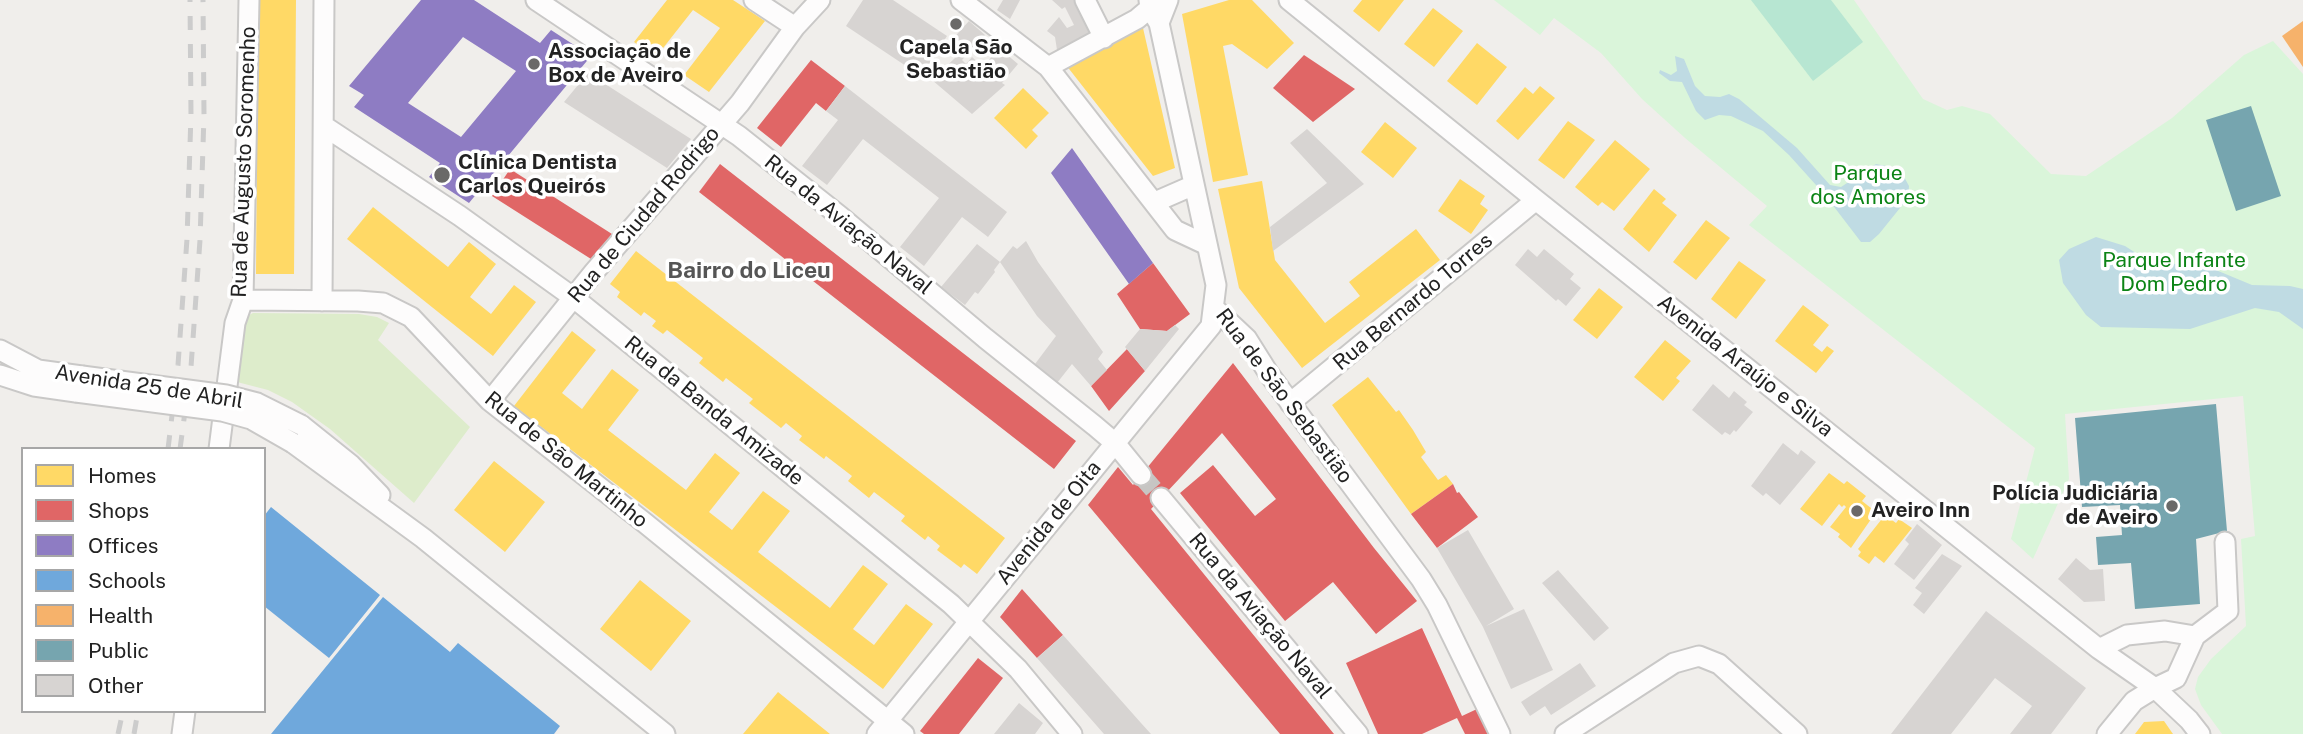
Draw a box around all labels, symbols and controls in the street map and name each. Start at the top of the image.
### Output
marker: Capela São Sebastião [948,16,964,32]
street label: Rua de Augusto Soromenho [227,26,261,298]
place label: Capela São Sebastião [899,35,1013,85]
place label: Associação de Box de Aveiro [548,39,691,89]
marker: Associação de Box de Aveiro [526,56,542,72]
street label: Rua de Ciudad Rodrigo [563,122,725,308]
place label: Clínica Dentista Carlos Queirós [458,150,617,200]
street label: Rua da Aviação Naval [759,150,937,300]
park label: Parque dos Amores [1810,161,1926,211]
marker: Clínica Dentista Carlos Queirós [432,165,452,185]
street label: Rua Bernardo Torres [1328,228,1498,376]
park label: Parque Infante Dom Pedro [2102,248,2246,298]
district label: Bairro do Liceu [667,257,831,285]
street label: Avenida Araújo e Silva [1652,290,1838,442]
street label: Rua de São Sebastião [1210,304,1358,488]
street label: Rua da Banda Amizade [619,331,809,491]
street label: Avenida 25 de Abril [53,360,245,414]
street label: Rua de São Martinho [479,386,653,534]
legend [21,447,266,713]
street label: Avenida de Oita [991,456,1107,590]
text: Homes [88,463,156,488]
place label: Polícia Judiciária de Aveiro [1992,481,2158,531]
text: Shops [88,498,149,523]
place label: Aveiro Inn [1871,498,1970,524]
marker: Polícia Judiciária de Aveiro [2164,498,2180,514]
marker: Aveiro Inn [1849,503,1865,519]
street label: Rua da Aviação Naval [1183,528,1337,704]
text: Offices [88,533,158,558]
text: Schools [88,568,166,593]
text: Health [88,603,153,628]
text: Public [88,638,149,663]
text: Other [88,673,144,698]

